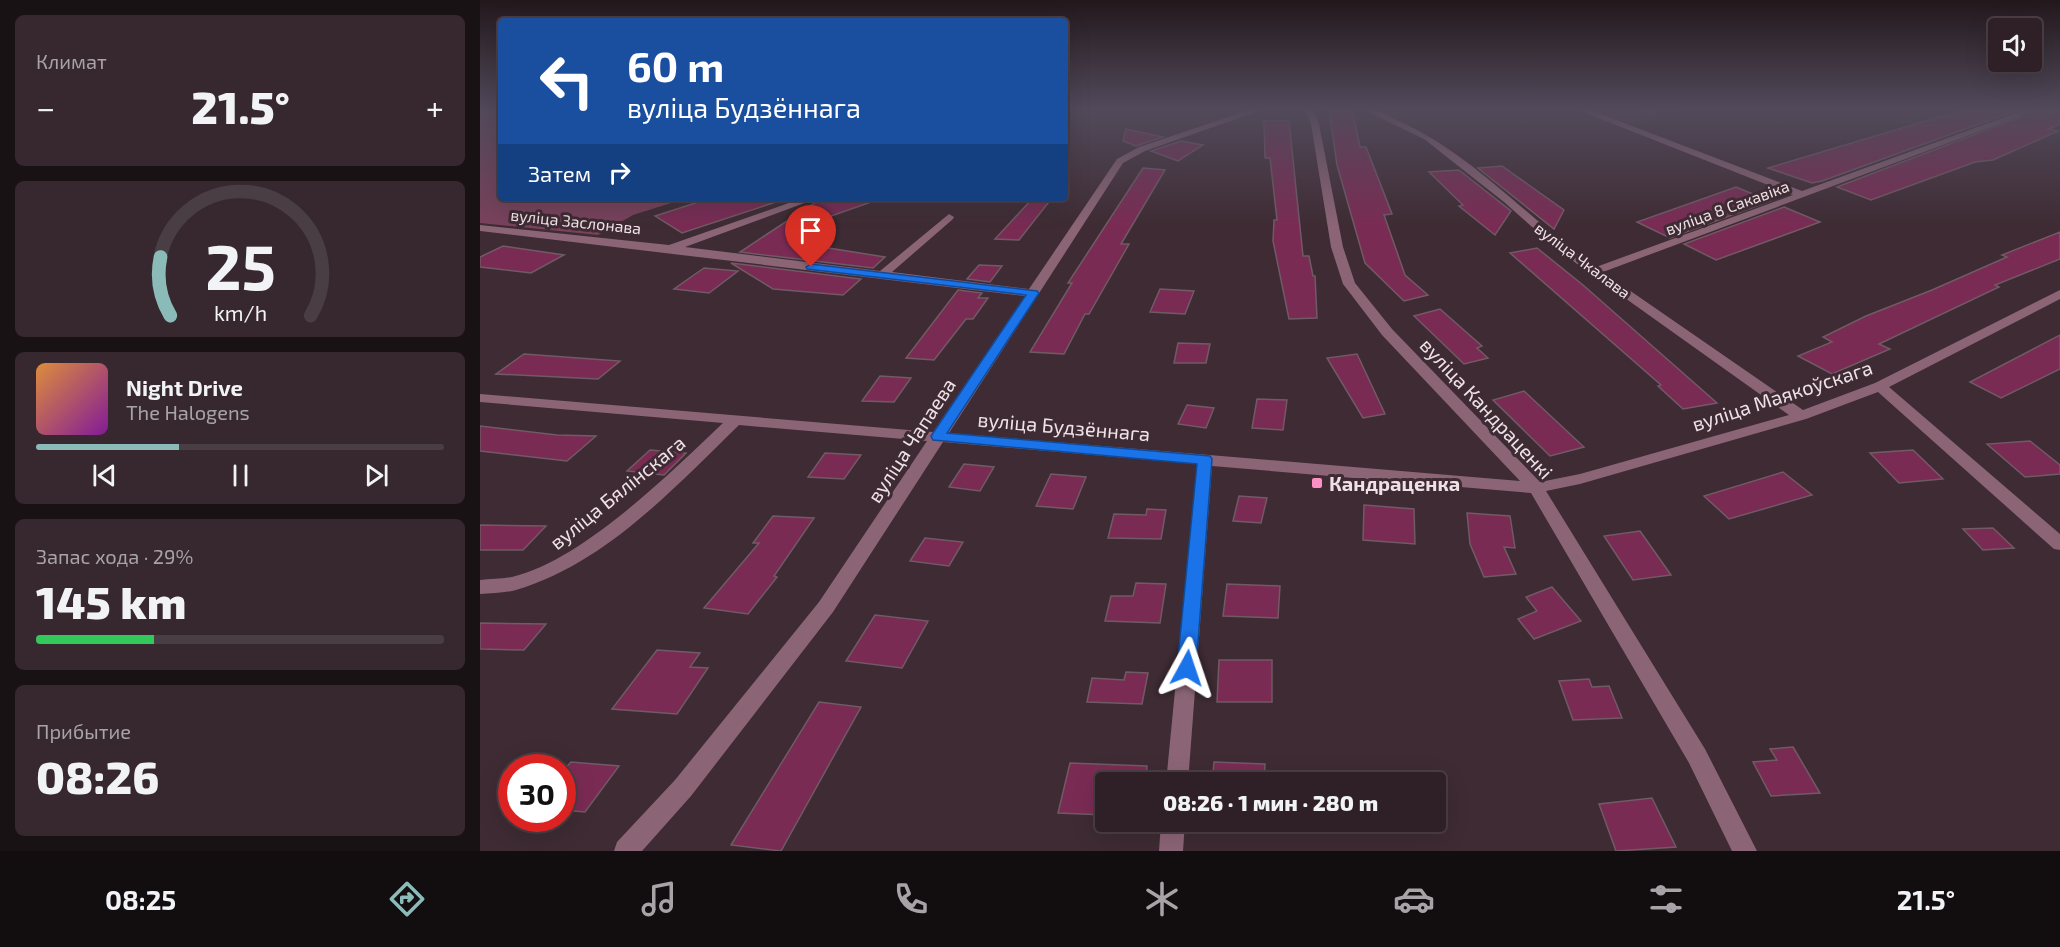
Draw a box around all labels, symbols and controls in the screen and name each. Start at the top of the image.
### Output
map controls [1988,18,2042,72]
button: sound [1988,18,2042,72]
text: 60 m [627,40,724,90]
icon: left [528,42,606,120]
text: Климат [36,49,107,73]
text: 21.5° [191,79,290,133]
text: − [36,87,55,127]
text: + [426,87,444,127]
text: вуліца Будзённага [627,91,861,123]
icon: right [603,156,636,189]
text: Затем [528,160,591,186]
street label: вуліца 8 Сакавіка [1662,176,1792,239]
street label: вуліца Заслонава [510,205,642,238]
pin [785,205,836,267]
icon: arrive [794,214,827,247]
street label: вуліца Чкалава [1531,218,1634,303]
text: 25 [205,228,275,303]
text: km/h [213,301,267,326]
street label: вуліца Кандраценкі [1415,333,1558,484]
street label: вуліца Маякоўскага [1689,354,1876,436]
street label: вуліца Чапаева [862,373,961,507]
text: Night Drive [126,374,243,400]
text: The Halogens [126,400,250,424]
street label: вуліца Будзённага [977,406,1151,447]
street label: вуліца Бялінскага [544,430,690,555]
icon: previous [88,459,121,492]
icon: pause [224,459,257,492]
icon: next [360,459,393,492]
place label: Кандраценка [1329,471,1460,495]
marker: Кандраценка [1310,476,1324,490]
text: Запас хода · 29% [36,544,193,568]
text: 145 km [36,574,186,628]
position arrow [1155,636,1219,700]
text: Прибытие [36,719,131,743]
text: 08:26 [36,749,159,803]
speed limit sign: 30 [498,754,576,832]
text: 08:26 · 1 мин · 280 m [1163,789,1378,815]
icon: directions [386,878,428,920]
icon: music [638,878,680,920]
icon: phone [890,878,932,920]
icon: climate [1141,878,1183,920]
icon: car [1393,878,1435,920]
icon: filters [1645,878,1687,920]
text: 08:25 [105,883,176,915]
text: 21.5° [1897,883,1955,915]

